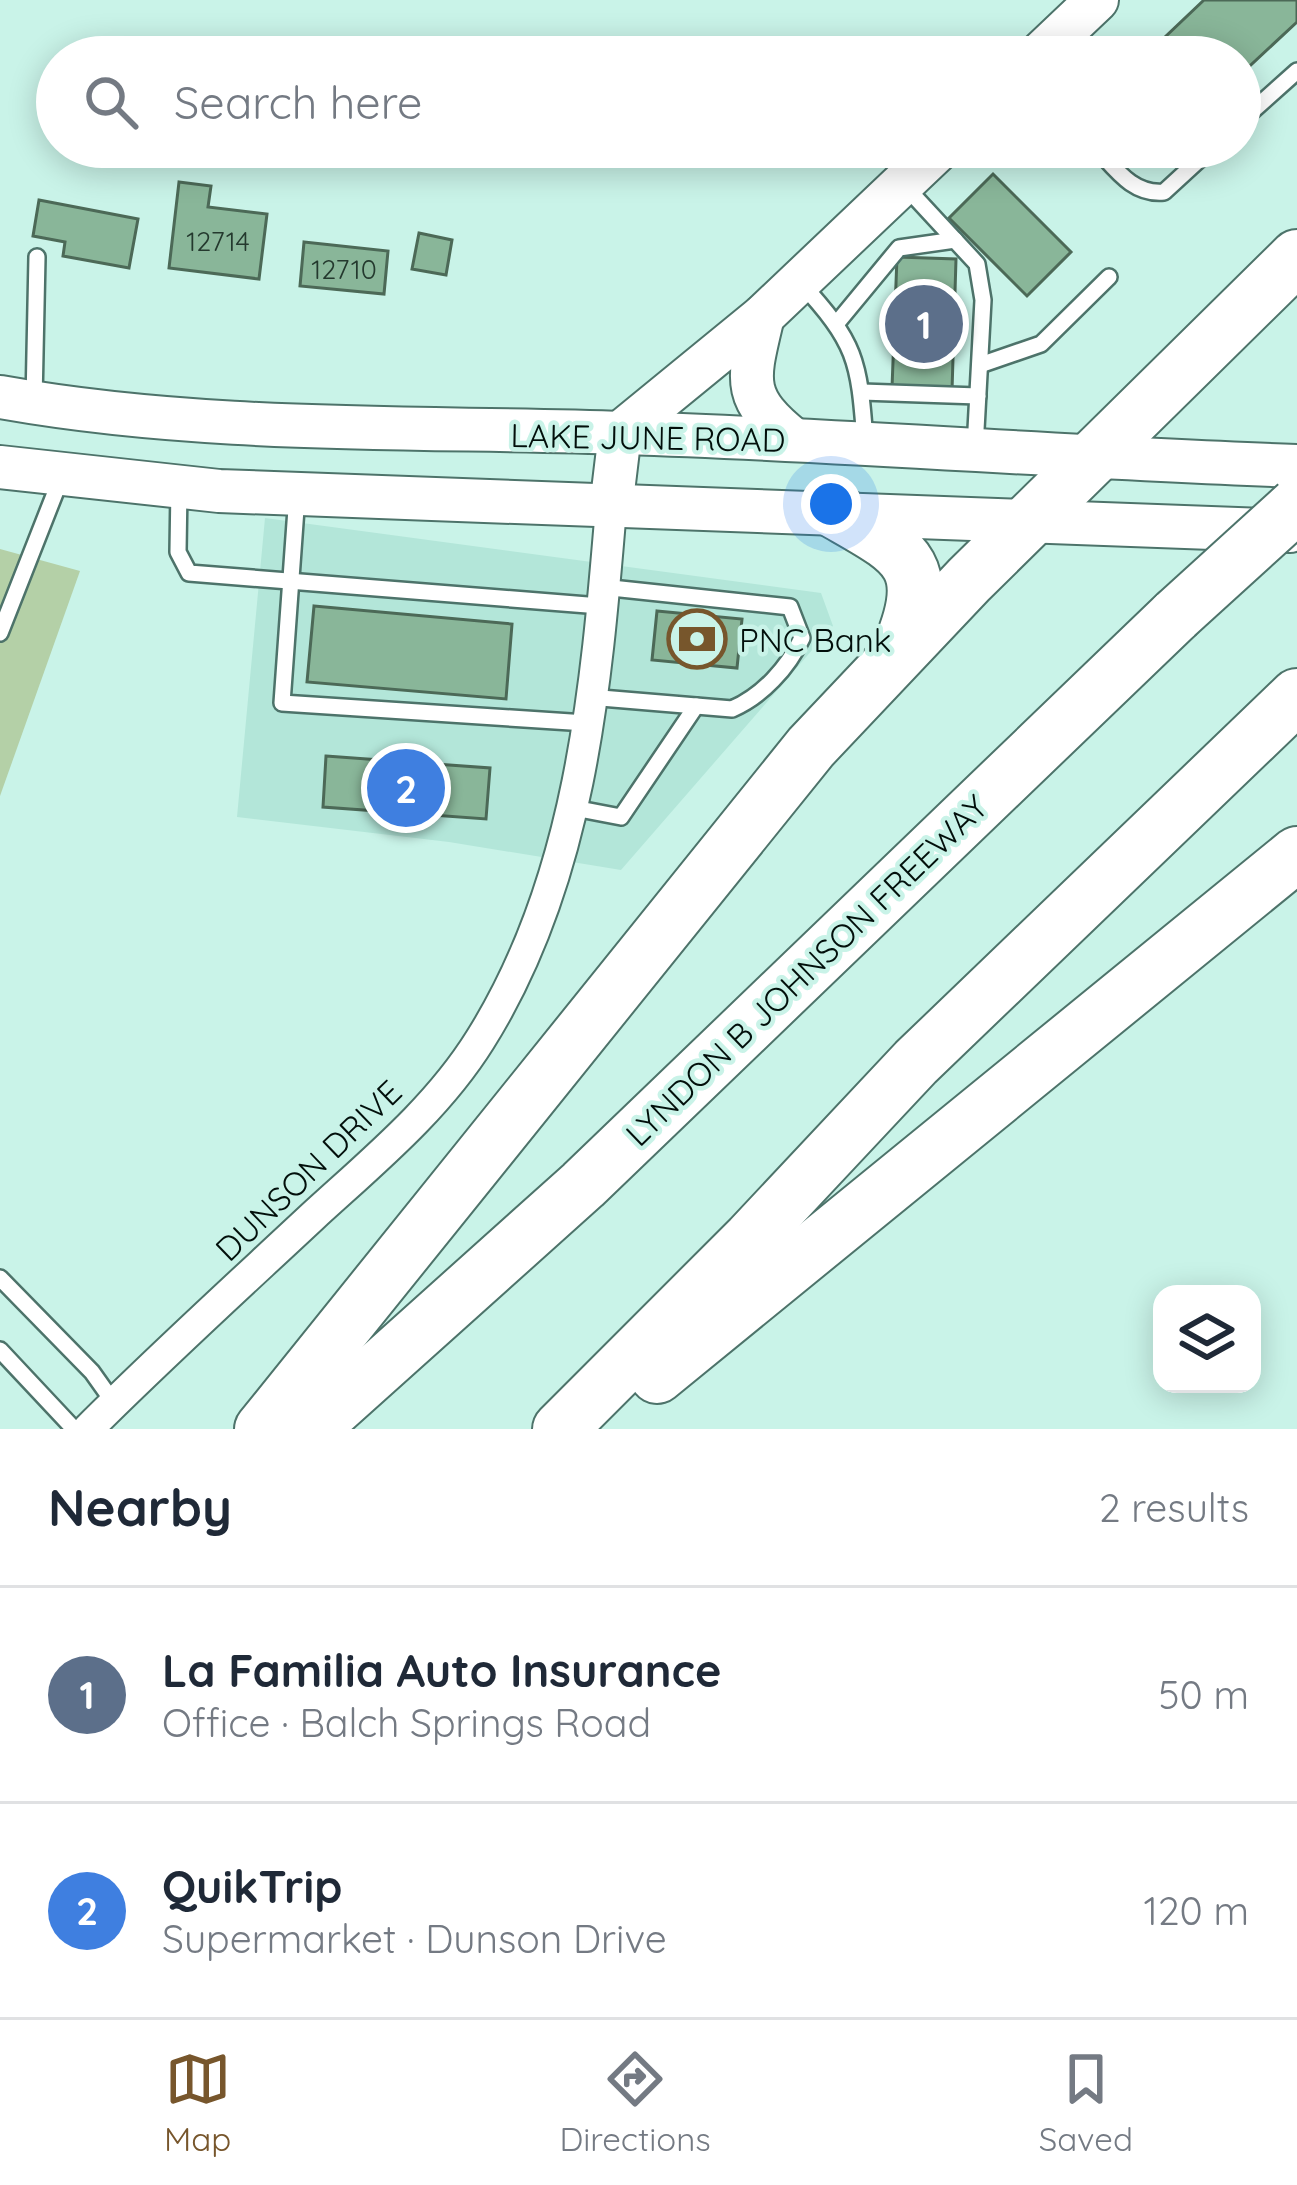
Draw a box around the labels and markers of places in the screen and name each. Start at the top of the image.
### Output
pin: 1 [885,279,963,369]
bank icon: PNC Bank [666,608,728,670]
place label: PNC Bank [739,619,891,660]
pin: 2 [367,743,445,833]

